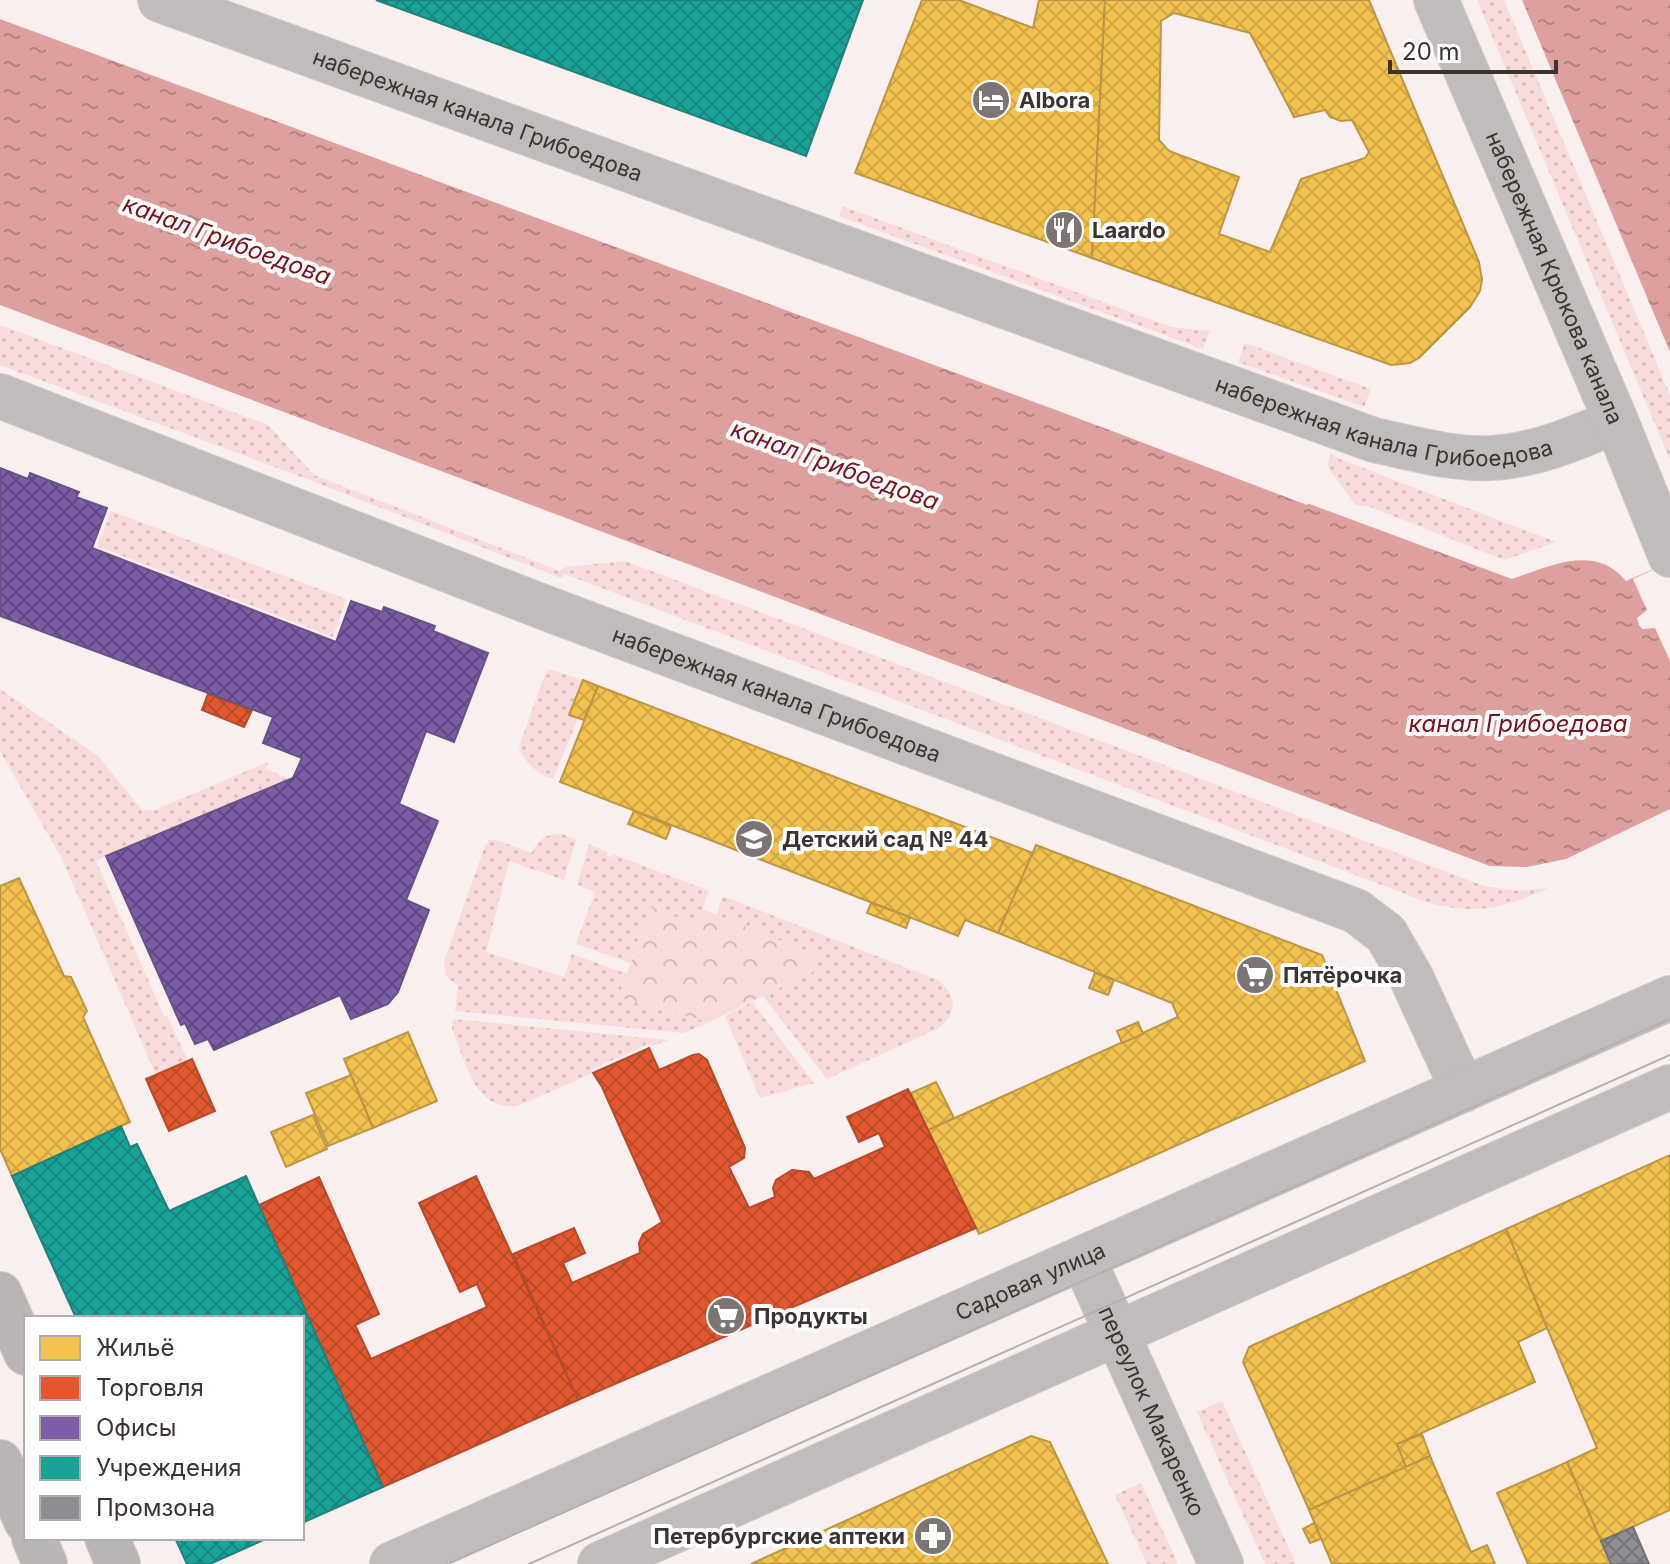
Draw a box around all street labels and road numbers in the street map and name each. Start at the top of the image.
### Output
street label: набережная канала Грибоедова [310,44,646,187]
street label: набережная Крюкова канала [1481,127,1629,428]
street label: набережная канала Грибоедова [1212,371,1556,471]
street label: набережная канала Грибоедова [609,621,944,768]
street label: Садовая улица [951,1237,1109,1326]
street label: переулок Макаренко [1093,1302,1211,1520]

